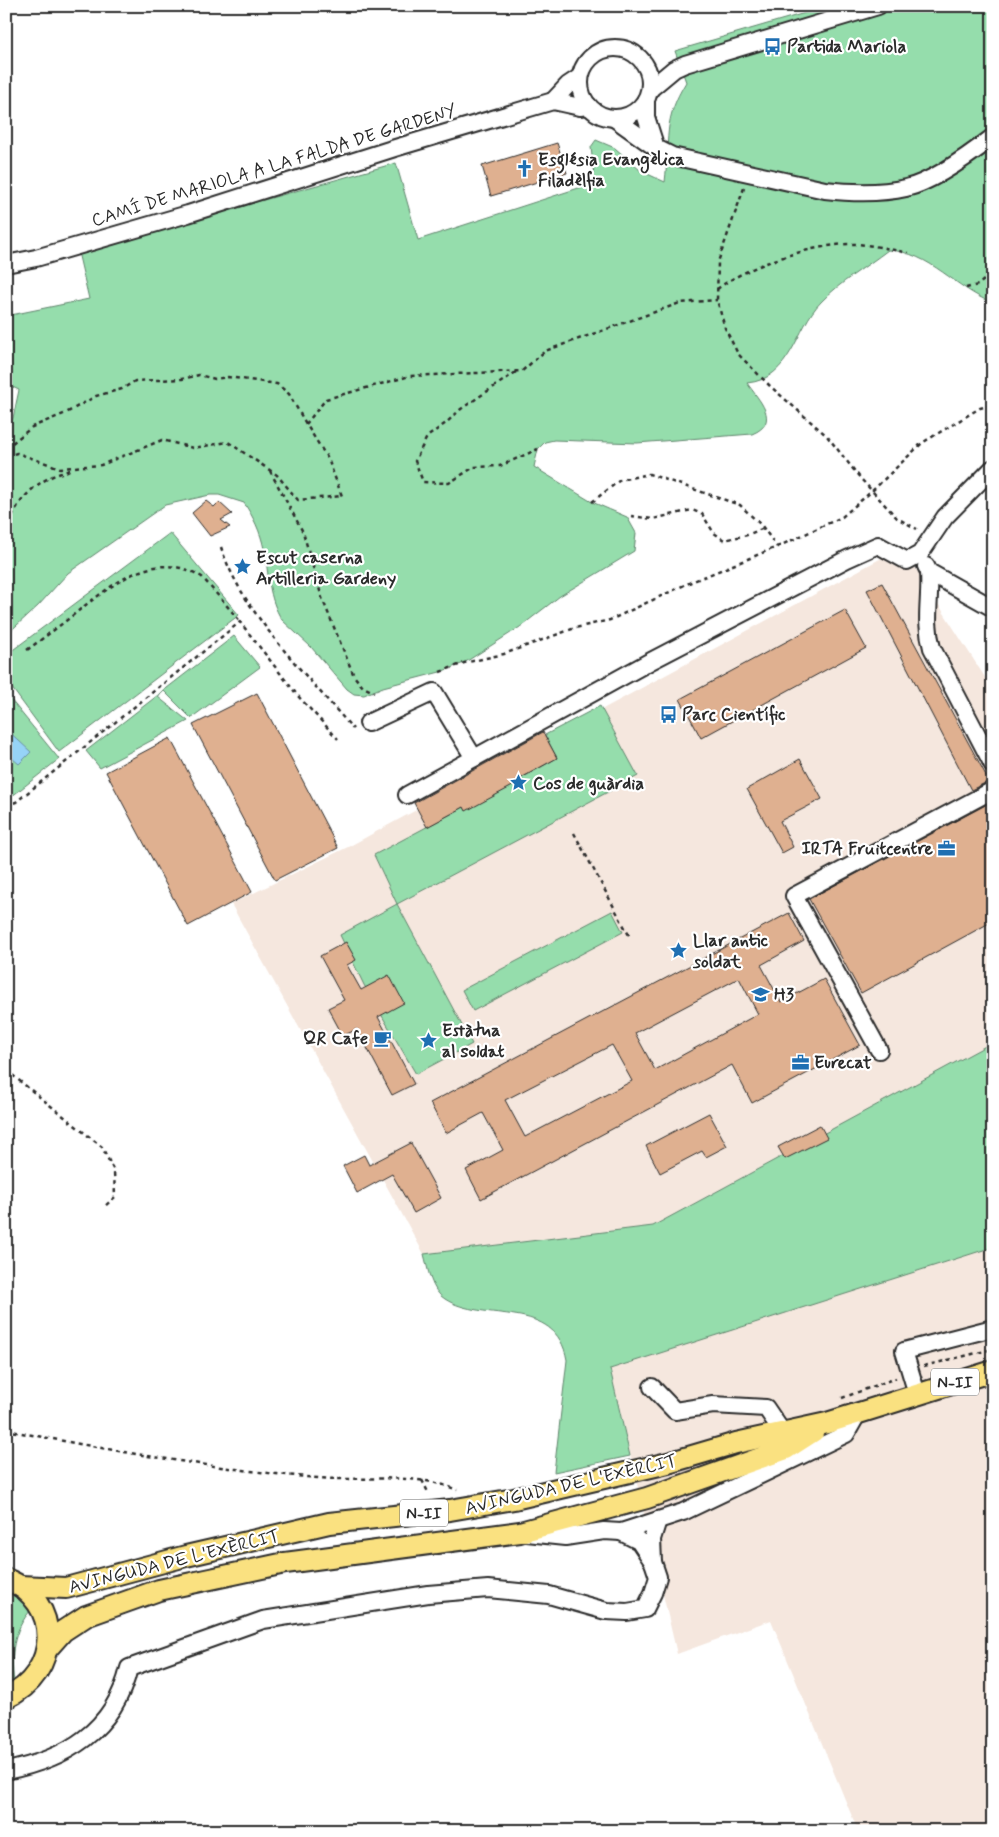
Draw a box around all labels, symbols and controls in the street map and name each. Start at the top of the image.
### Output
place label: Partida Mariola [787,35,907,59]
bus stop icon: Partida Mariola [763,36,783,56]
street label: CAMÍ DE MARIOLA A LA FALDA DE GARDENY [89,99,460,233]
place label: Església Evangèlica Filadèlfia [538,148,685,193]
church icon: Església Evangèlica Filadèlfia [514,159,534,179]
place label: Escut caserna Artilleria Gardeny [256,546,396,591]
place icon: Escut caserna Artilleria Gardeny [232,557,252,577]
place label: Parc Científic [682,703,786,727]
bus stop icon: Parc Científic [658,704,678,724]
place label: Cos de guàrdia [533,772,644,796]
place icon: Cos de guàrdia [509,773,529,793]
place label: IRTA Fruitcentre [801,837,934,861]
office icon: IRTA Fruitcentre [937,838,957,858]
place label: Llar antic soldat [692,929,768,974]
place icon: Llar antic soldat [669,940,689,960]
place label: H3 [774,983,795,1007]
school or university icon: H3 [750,984,770,1004]
place label: Estàtua al soldat [442,1019,505,1064]
place label: QR Cafe [303,1027,368,1051]
cafe icon: QR Cafe [372,1028,392,1048]
place icon: Estàtua al soldat [418,1030,438,1050]
place label: Eurecat [814,1051,872,1075]
office icon: Eurecat [790,1052,810,1072]
road number: N-II [931,1368,979,1395]
street label: AVINGUDA DE L'EXÈRCIT [463,1449,680,1521]
road number: N-II [400,1500,448,1526]
street label: AVINGUDA DE L'EXÈRCIT [66,1524,282,1600]

